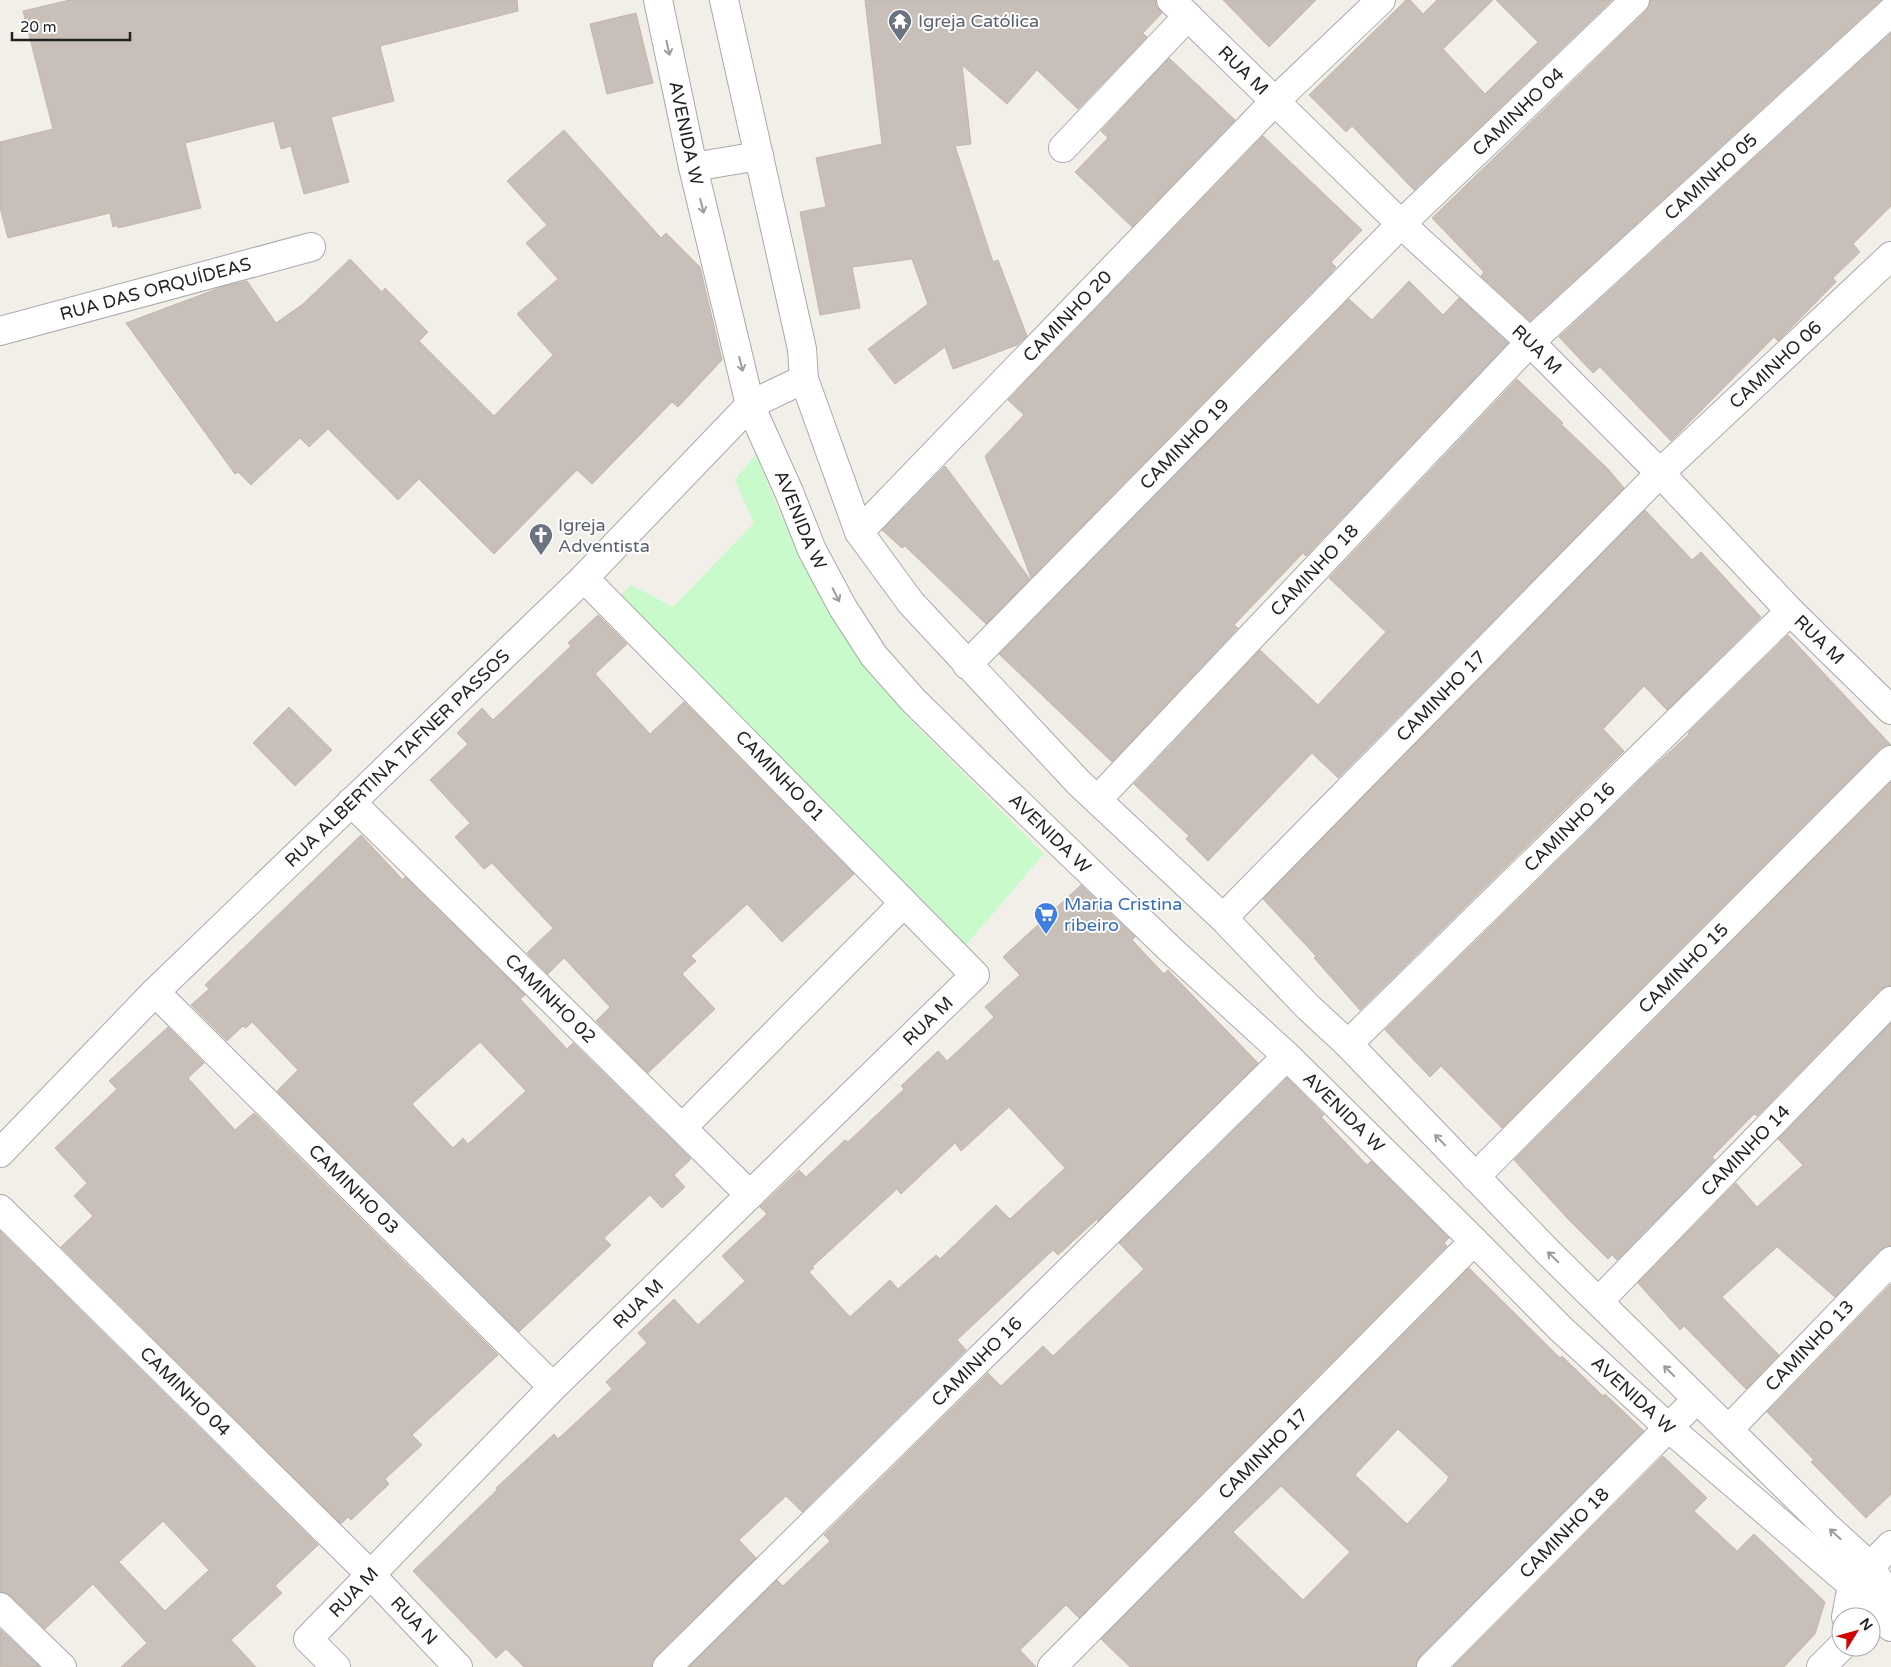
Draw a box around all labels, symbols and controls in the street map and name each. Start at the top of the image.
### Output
temple icon: Igreja Católica [887,8,913,42]
scale bar [12,10,130,42]
place label: Igreja Católica [918,10,1039,32]
text: 20 m [20,18,57,36]
one-way arrow [663,39,673,55]
street label: RUA M [1214,41,1273,100]
street label: CAMINHO 04 [1468,63,1569,161]
street label: AVENIDA W [664,79,708,187]
street label: CAMINHO 05 [1660,129,1762,225]
one-way arrow [698,198,708,214]
street label: RUA DAS ORQUÍDEAS [57,253,253,325]
street label: CAMINHO 20 [1018,266,1116,366]
street label: CAMINHO 06 [1725,316,1826,413]
street label: RUA M [1507,320,1567,379]
one-way arrow [737,356,746,372]
street label: CAMINHO 19 [1135,394,1234,494]
street label: AVENIDA W [770,467,832,574]
place label: Igreja Adventista [558,514,650,557]
street label: CAMINHO 18 [1266,519,1363,621]
church icon: Igreja Adventista [528,522,554,556]
one-way arrow [831,587,841,602]
street label: RUA M [1790,610,1849,669]
street label: RUA ALBERTINA TAFNER PASSOS [280,645,514,872]
street label: CAMINHO 17 [1392,646,1490,746]
street label: CAMINHO 01 [731,726,829,826]
street label: CAMINHO 16 [1519,778,1619,876]
street label: AVENIDA W [1004,789,1096,878]
place label: Maria Cristina ribeiro [1064,893,1182,936]
supermarket icon: Maria Cristina ribeiro [1033,901,1059,935]
street label: CAMINHO 15 [1634,918,1733,1018]
street label: CAMINHO 02 [501,949,600,1048]
street label: RUA M [898,992,958,1050]
street label: AVENIDA W [1298,1067,1389,1157]
street label: CAMINHO 14 [1696,1100,1795,1201]
one-way arrow [1434,1134,1446,1146]
street label: CAMINHO 03 [304,1140,404,1239]
one-way arrow [1547,1251,1560,1263]
street label: RUA M [608,1275,668,1333]
street label: CAMINHO 13 [1760,1295,1859,1396]
street label: CAMINHO 16 [927,1312,1027,1411]
street label: CAMINHO 04 [135,1342,235,1441]
street label: AVENIDA W [1587,1351,1680,1439]
one-way arrow [1663,1365,1675,1377]
street label: CAMINHO 17 [1214,1404,1313,1504]
street label: CAMINHO 18 [1515,1483,1614,1583]
one-way arrow [1828,1528,1841,1540]
street label: RUA M [324,1562,383,1622]
street label: RUA N [386,1592,442,1650]
north arrow [1831,1607,1881,1657]
text: N [1856,1615,1876,1634]

